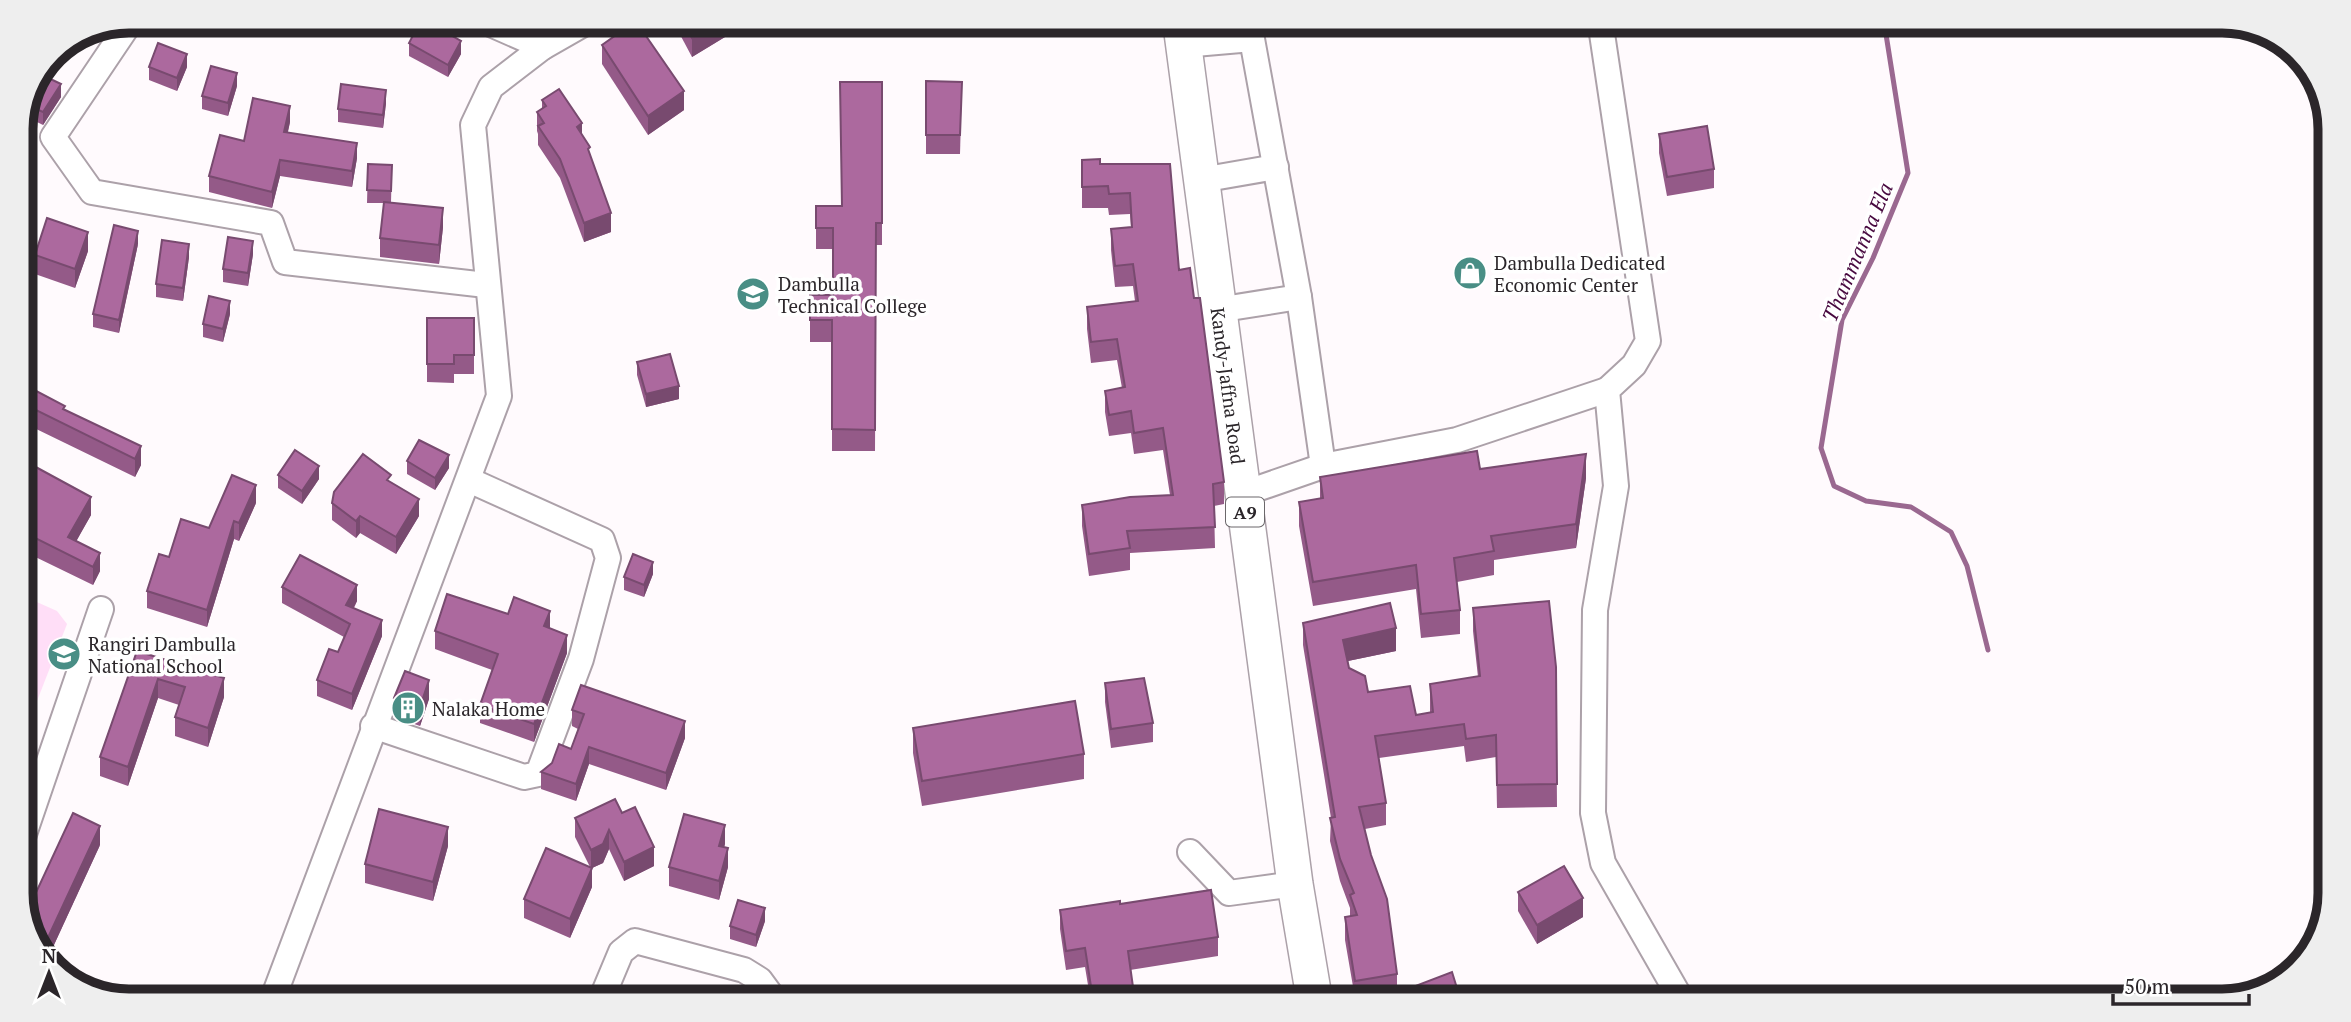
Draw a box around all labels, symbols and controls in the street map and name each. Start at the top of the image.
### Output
water label: Thammanna Ela [1815,178,1899,326]
place label: Dambulla Dedicated Economic Center [1494,250,1666,297]
shop icon: Dambulla Dedicated Economic Center [1451,254,1489,292]
place label: Dambulla Technical College [778,271,927,318]
school or university icon: Dambulla Technical College [734,275,772,313]
street label: Kandy-Jaffna Road [1206,306,1252,466]
road number: A9 [1226,498,1264,526]
place label: Rangiri Dambulla National School [88,631,236,678]
school or university icon: Rangiri Dambulla National School [45,635,83,673]
building icon: Nalaka Home [389,689,427,727]
place label: Nalaka Home [432,696,545,721]
north arrow [14,938,84,1008]
text: N [42,943,57,968]
scale bar [2113,962,2250,1006]
text: 50 m [2124,972,2170,1000]

